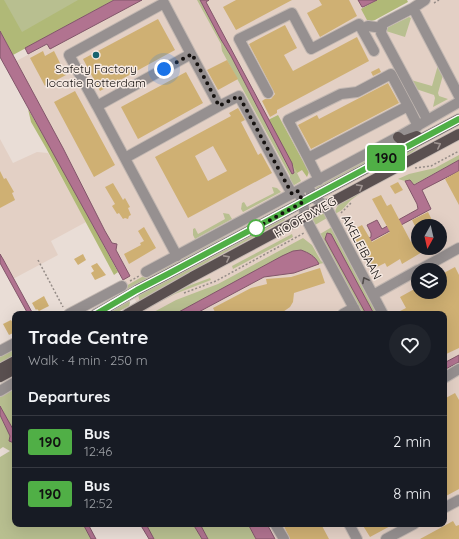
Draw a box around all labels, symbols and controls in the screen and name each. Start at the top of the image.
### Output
marker: Safety Factory locatie Rotterdam [91,50,101,60]
your location [154,59,174,79]
place label: Safety Factory locatie Rotterdam [46,61,146,90]
one-way arrow [434,142,441,150]
line badge: 190 [363,145,409,171]
text: 190 [375,149,397,167]
one-way arrow [356,184,363,192]
street label: HOOFDWEG [271,193,339,241]
street label: AKELEIBAAN [339,212,385,282]
unlabelled marker [247,219,265,237]
north arrow [411,219,447,255]
map controls [411,219,447,299]
one-way arrow [223,256,230,263]
button: layers [411,263,447,299]
one-way arrow [362,276,370,284]
button: heart [389,324,431,366]
text: Trade Centre [28,325,148,349]
text: Walk · 4 min · 250 m [28,352,148,368]
text: Departures [28,387,110,406]
text: Bus [84,424,110,443]
text: 2 min [393,432,431,451]
text: 190 [39,433,61,451]
text: 12:46 [84,443,112,459]
text: Bus [84,476,110,495]
text: 8 min [393,484,431,503]
text: 190 [39,485,61,503]
text: 12:52 [84,495,113,511]

